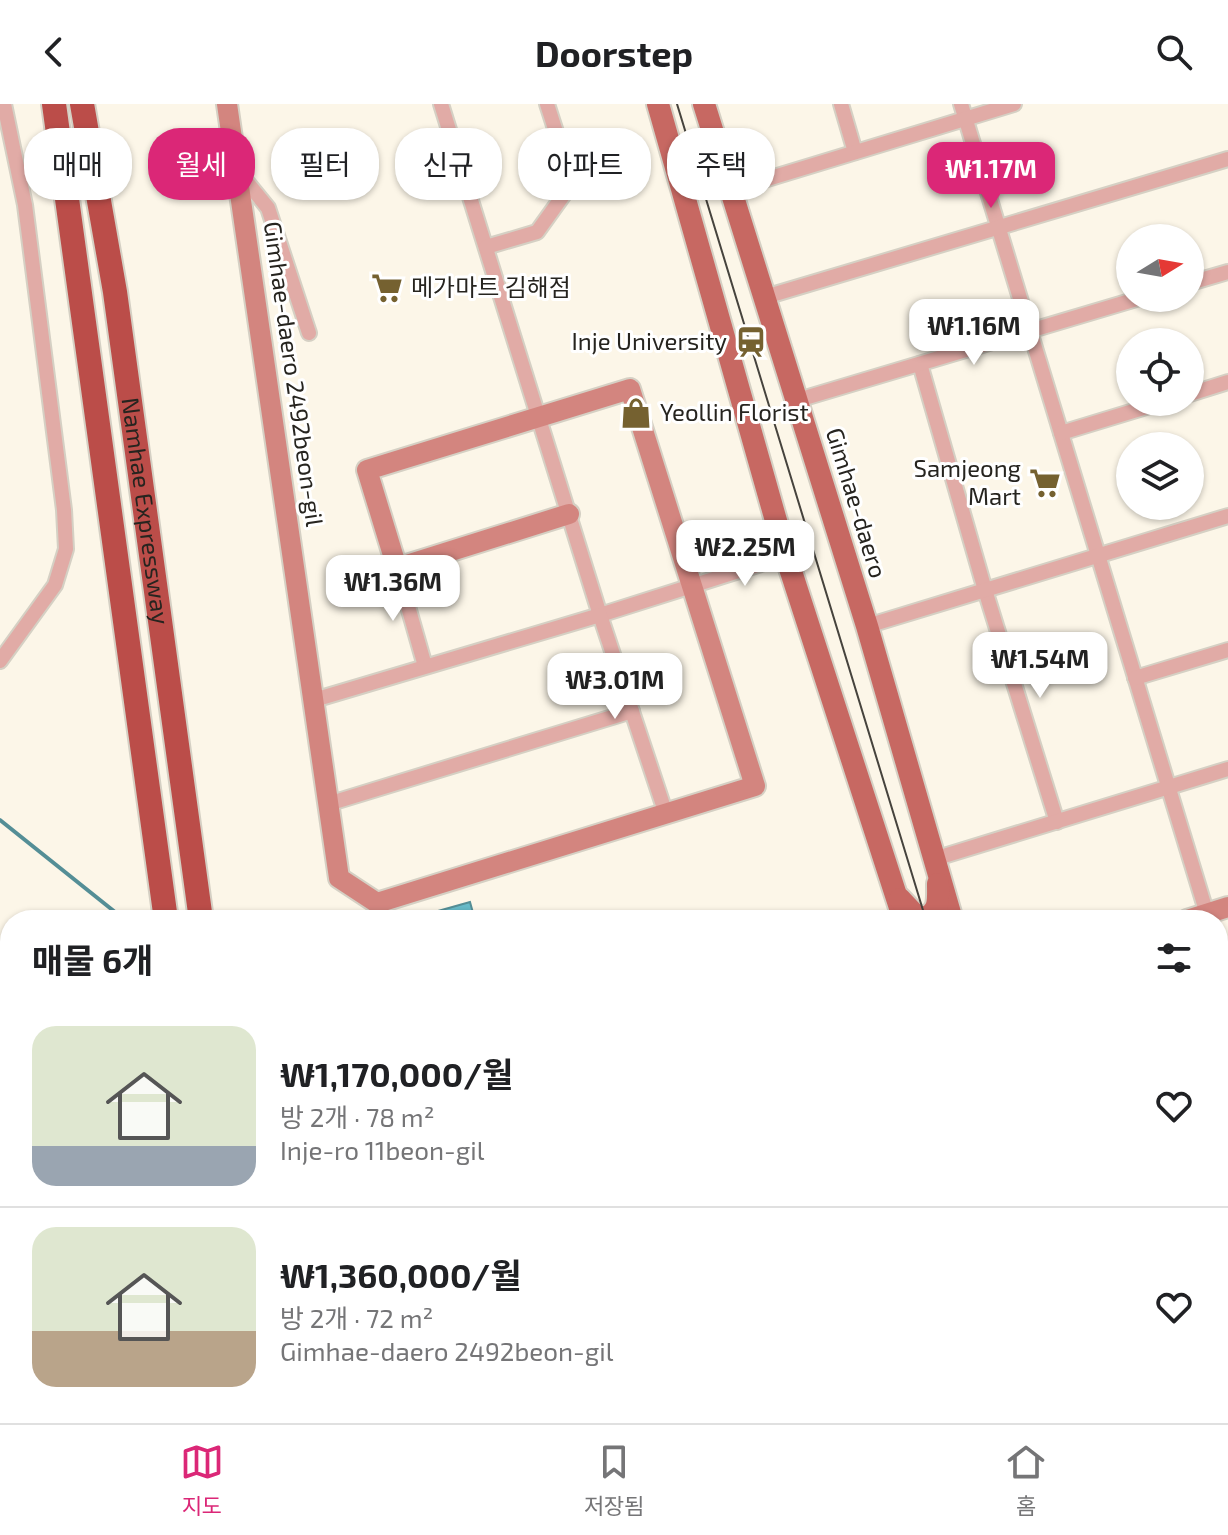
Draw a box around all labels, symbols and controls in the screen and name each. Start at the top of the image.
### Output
icon: back [32,30,76,74]
icon: search [1152,30,1196,74]
text: Doorstep [535,31,693,74]
chip: 매매 [24,128,132,200]
chip: 월세 [148,128,255,200]
chip: 필터 [271,128,379,200]
chip: 신규 [395,128,502,200]
chip: 아파트 [518,128,651,200]
chip: 주택 [667,128,775,200]
pin: ₩1.17M [926,142,1056,210]
text: ₩1.17M [945,152,1037,183]
street label: Gimhae-daero 2492beon-gil [259,219,330,528]
north arrow [1116,224,1204,312]
map controls [1116,224,1204,520]
supermarket icon: 메가마트 김해점 [370,271,404,305]
place label: 메가마트 김해점 [411,272,571,301]
pin: ₩1.16M [909,299,1039,367]
text: ₩1.16M [927,309,1021,340]
station icon: Inje University [734,325,768,359]
place label: Inje University [572,326,727,355]
button: locate [1116,328,1204,416]
street label: Namhae Expressway [117,396,176,626]
shop icon: Yeollin Florist [619,396,653,430]
place label: Yeollin Florist [660,397,809,426]
street label: Gimhae-daero [821,424,894,581]
button: layers [1116,432,1204,520]
place label: Samjeong Mart [913,453,1021,510]
supermarket icon: Samjeong Mart [1028,466,1062,500]
pin: ₩2.25M [680,520,810,588]
text: ₩2.25M [694,530,796,561]
pin: ₩1.36M [328,555,458,623]
text: ₩1.36M [344,565,442,596]
pin: ₩1.54M [975,632,1105,700]
text: ₩1.54M [990,642,1090,673]
pin: ₩3.01M [550,653,680,721]
text: ₩3.01M [565,663,665,694]
icon: filters [1152,936,1196,980]
text: 매물 6개 [32,939,153,980]
text: ₩1,170,000/월 [280,1053,513,1094]
icon: home [96,1058,192,1154]
icon: heart [1152,1084,1196,1128]
text: 방 2개 · 78 m² [280,1101,434,1132]
text: Inje-ro 11beon-gil [280,1134,484,1165]
text: ₩1,360,000/월 [280,1254,521,1295]
icon: home [96,1259,192,1355]
icon: heart [1152,1285,1196,1329]
text: 방 2개 · 72 m² [280,1302,433,1333]
text: Gimhae-daero 2492beon-gil [280,1335,613,1366]
tab: 지도 [180,1440,224,1520]
tab: 저장됨 [584,1440,644,1520]
tab: 홈 [1004,1440,1048,1520]

